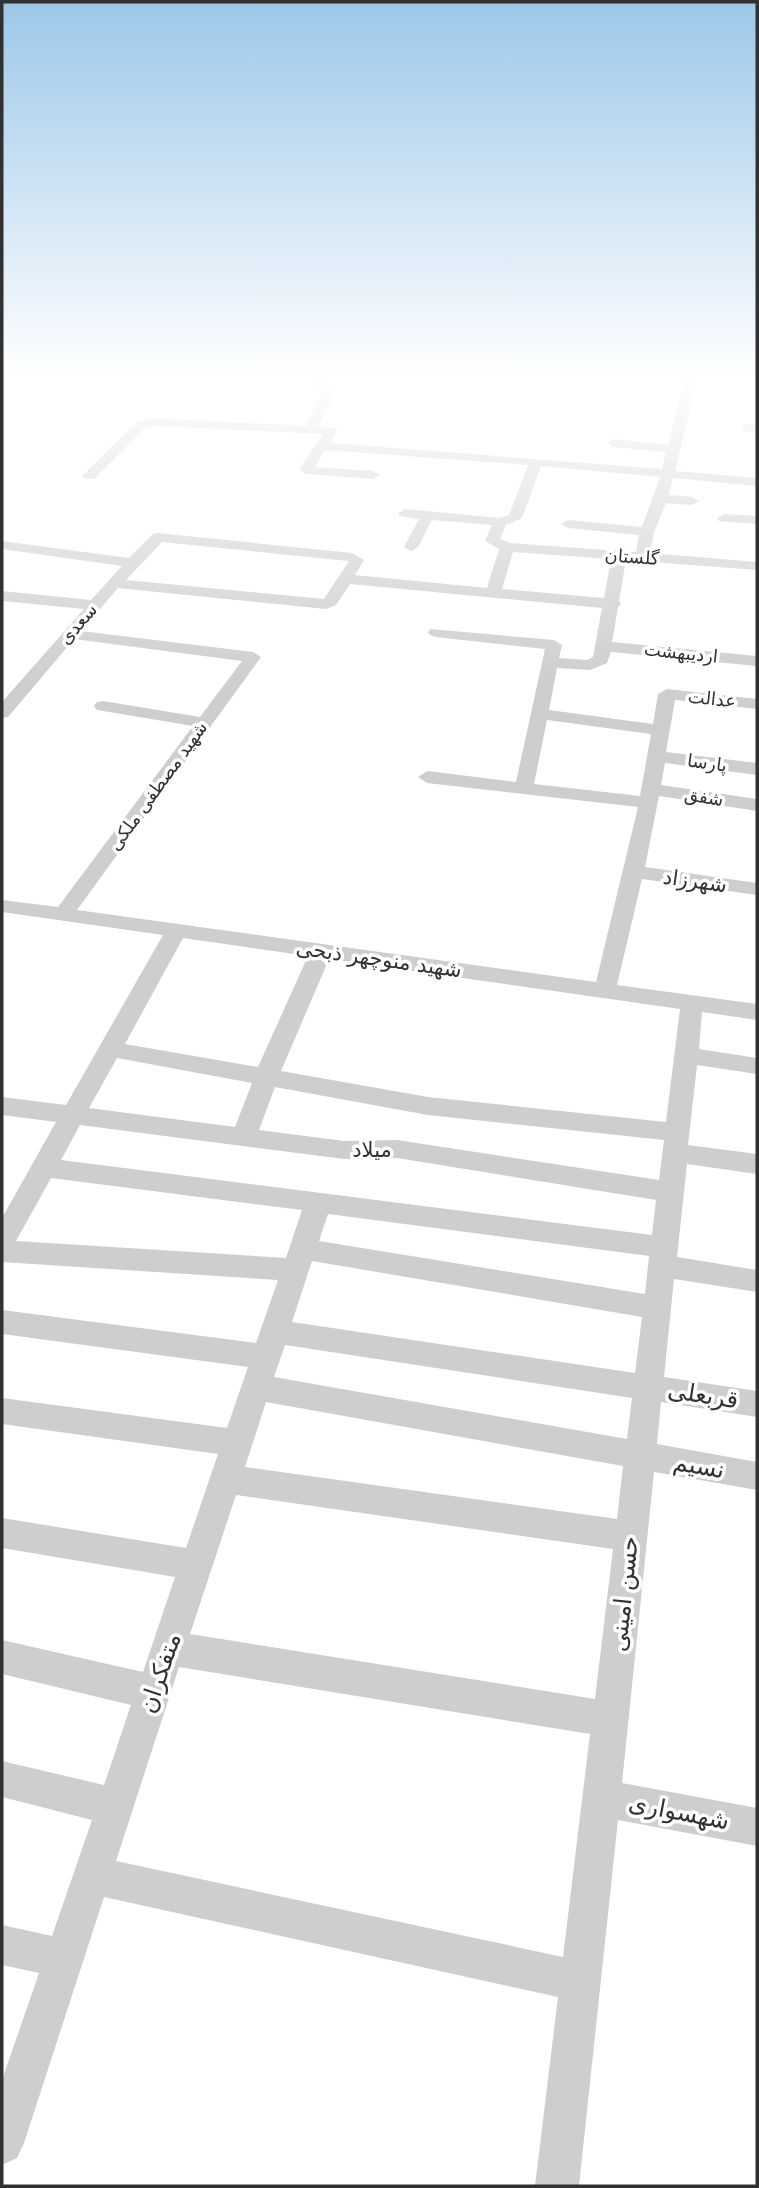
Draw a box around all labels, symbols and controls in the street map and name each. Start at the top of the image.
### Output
street label: گلستان [604,544,660,569]
street label: سعدی [54,599,101,648]
street label: اردیبهشت [643,638,719,668]
street label: عدالت [687,686,737,711]
street label: شهید مصطفی ملکی [104,717,212,855]
street label: پارسا [686,749,728,777]
street label: شفق [683,783,725,811]
street label: شهرزاد [662,865,728,897]
street label: شهید منوچهر ذبحی [295,936,463,982]
street label: میلاد [352,1138,392,1162]
street label: قربعلی [666,1376,740,1414]
street label: نسیم [671,1448,727,1484]
street label: حسن امینی [604,1535,644,1653]
street label: متفکران [133,1629,187,1717]
street label: شهسواری [626,1789,732,1835]

